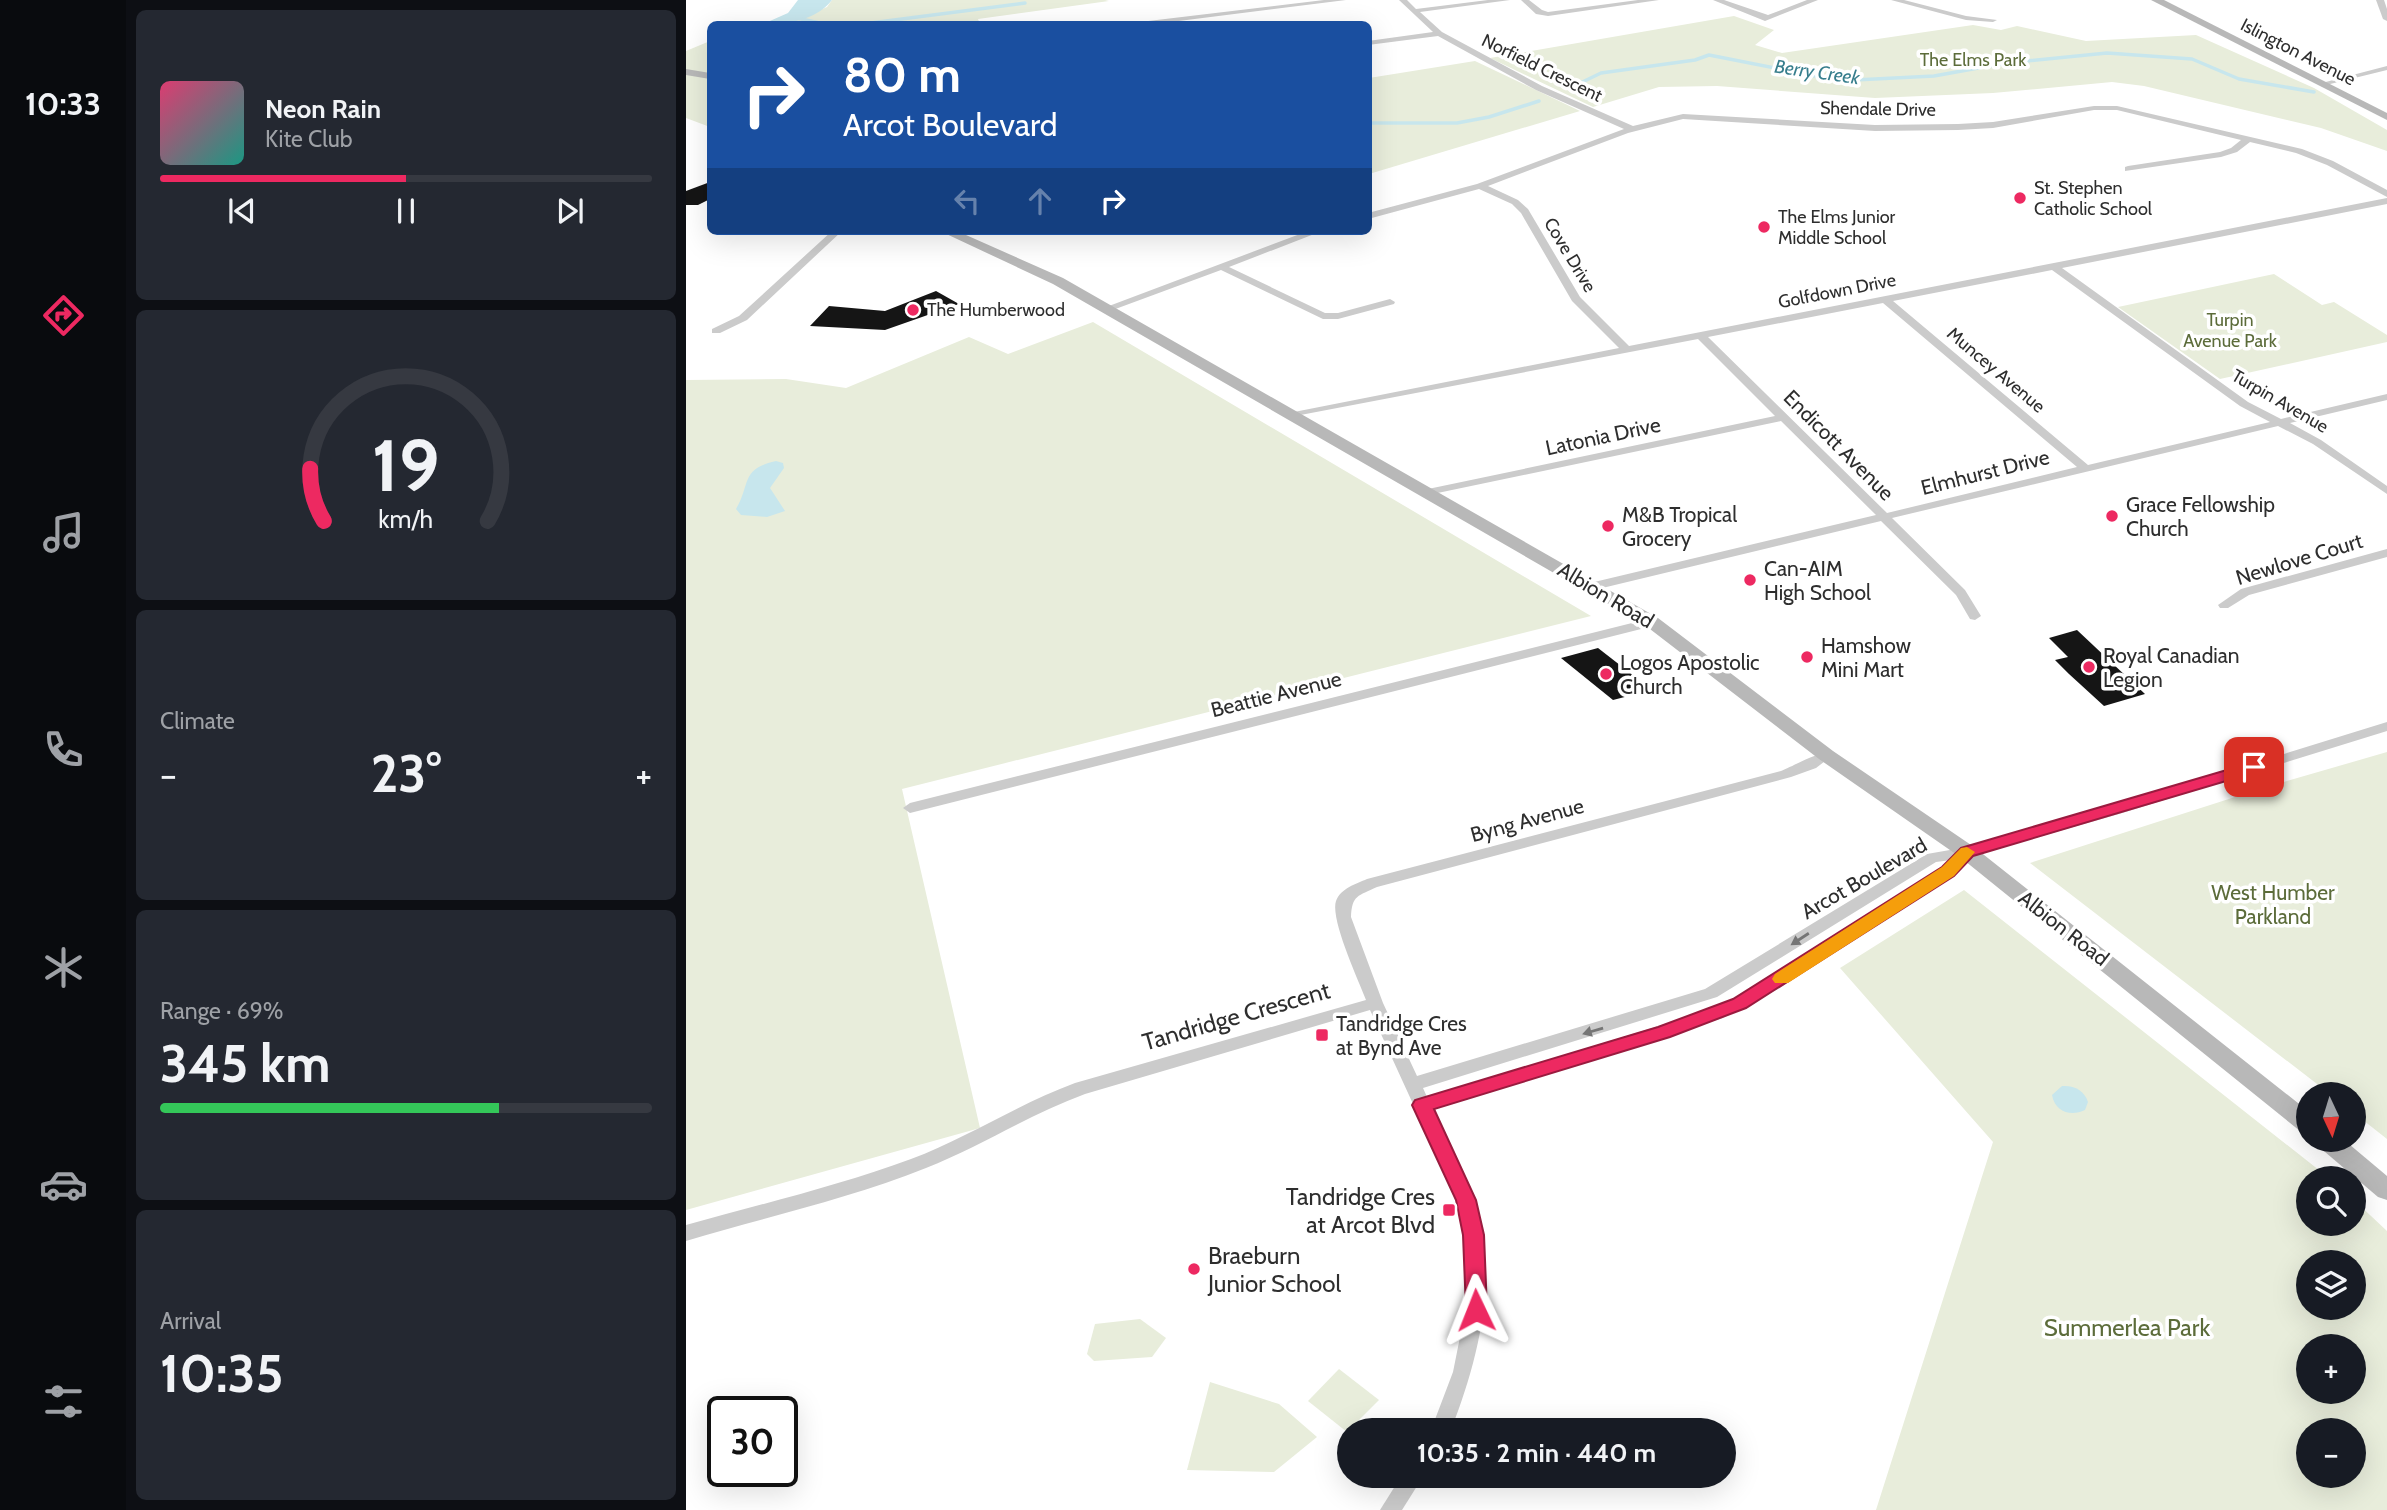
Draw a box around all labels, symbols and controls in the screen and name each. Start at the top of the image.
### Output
street label: Islington Avenue [2237,14,2359,90]
street label: Norfield Crescent [1478,29,1606,107]
text: 80 m [843,45,961,104]
icon: right [728,49,819,140]
park label: The Elms Park [1920,49,2027,71]
water label: Berry Creek [1773,55,1862,89]
text: 10:33 [25,84,101,123]
text: Neon Rain [265,93,381,125]
street label: Shendale Drive [1820,97,1936,121]
text: Arcot Boulevard [843,105,1058,144]
text: Kite Club [265,125,352,153]
place label: St. Stephen Catholic School [2034,177,2153,220]
icon: left [948,182,986,220]
icon: ahead [1021,182,1059,220]
icon: right [1094,182,1132,220]
marker: St. Stephen Catholic School [2012,190,2028,206]
icon: previous [223,192,261,230]
icon: pause [387,192,425,230]
icon: next [551,192,589,230]
place label: The Elms Junior Middle School [1778,206,1896,249]
street label: Cove Drive [1539,214,1601,296]
marker: The Elms Junior Middle School [1756,219,1772,235]
street label: Golfdown Drive [1776,269,1898,313]
icon: directions [39,291,88,340]
place label: The Humberwood [927,299,1065,321]
marker: The Humberwood [905,302,921,318]
park label: Turpin Avenue Park [2183,309,2278,352]
street label: Muncey Avenue [1942,323,2050,417]
street label: Turpin Avenue [2228,364,2332,438]
street label: Endicott Avenue [1779,385,1899,505]
street label: Latonia Drive [1543,412,1663,460]
text: 19 [372,421,440,509]
street label: Elmhurst Drive [1918,444,2052,500]
place label: Grace Fellowship Church [2126,492,2275,541]
place label: M&B Tropical Grocery [1622,502,1737,551]
text: km/h [379,504,433,534]
icon: music [39,508,88,557]
marker: Grace Fellowship Church [2104,508,2120,524]
marker: M&B Tropical Grocery [1600,518,1616,534]
street label: Newlove Court [2233,528,2365,590]
place label: Can-AIM High School [1764,556,1871,605]
street label: Albion Road [1554,557,1658,633]
marker: Can-AIM High School [1742,572,1758,588]
place label: Hamshow Mini Mart [1821,633,1911,682]
place label: Royal Canadian Legion [2103,643,2240,692]
marker: Hamshow Mini Mart [1799,649,1815,665]
place label: Logos Apostolic Church [1620,650,1760,699]
marker: Royal Canadian Legion [2081,659,2097,675]
street label: Beattie Avenue [1208,666,1344,722]
marker: Logos Apostolic Church [1598,666,1614,682]
text: Climate [160,707,235,735]
icon: phone [39,725,88,774]
pin [2224,737,2284,797]
text: 23° [371,742,441,805]
icon: arrive [2235,748,2273,786]
text: − [160,751,177,798]
text: + [635,751,652,798]
street label: Byng Avenue [1468,793,1587,847]
street label: Arcot Boulevard [1797,832,1931,924]
park label: West Humber Parkland [2211,880,2335,929]
street label: Albion Road [2014,885,2114,971]
one-way arrow [1790,933,1810,946]
icon: climate [39,943,88,992]
street label: Tandridge Crescent [1139,975,1333,1057]
text: Range · 69% [160,997,284,1025]
place label: Tandridge Cres at Bynd Ave [1336,1011,1467,1060]
one-way arrow [1583,1026,1604,1036]
marker: Tandridge Cres at Bynd Ave [1314,1027,1330,1043]
text: 345 km [160,1032,330,1095]
north arrow [2296,1082,2366,1152]
map controls [2296,1082,2366,1488]
icon: car [39,1160,88,1209]
button: search [2296,1166,2366,1236]
place label: Tandridge Cres at Arcot Blvd [1286,1182,1435,1239]
marker: Tandridge Cres at Arcot Blvd [1441,1202,1457,1218]
place label: Braeburn Junior School [1207,1241,1341,1298]
button: layers [2296,1250,2366,1320]
marker: Braeburn Junior School [1186,1261,1202,1277]
position arrow [1439,1273,1513,1347]
text: Arrival [160,1307,221,1335]
park label: Summerlea Park [2044,1313,2210,1342]
button: + [2296,1334,2366,1404]
text: 10:35 [160,1342,283,1405]
icon: filters [39,1377,88,1426]
speed limit sign: 30 [707,1396,798,1487]
button: − [2296,1418,2366,1488]
text: 10:35 · 2 min · 440 m [1417,1437,1656,1469]

